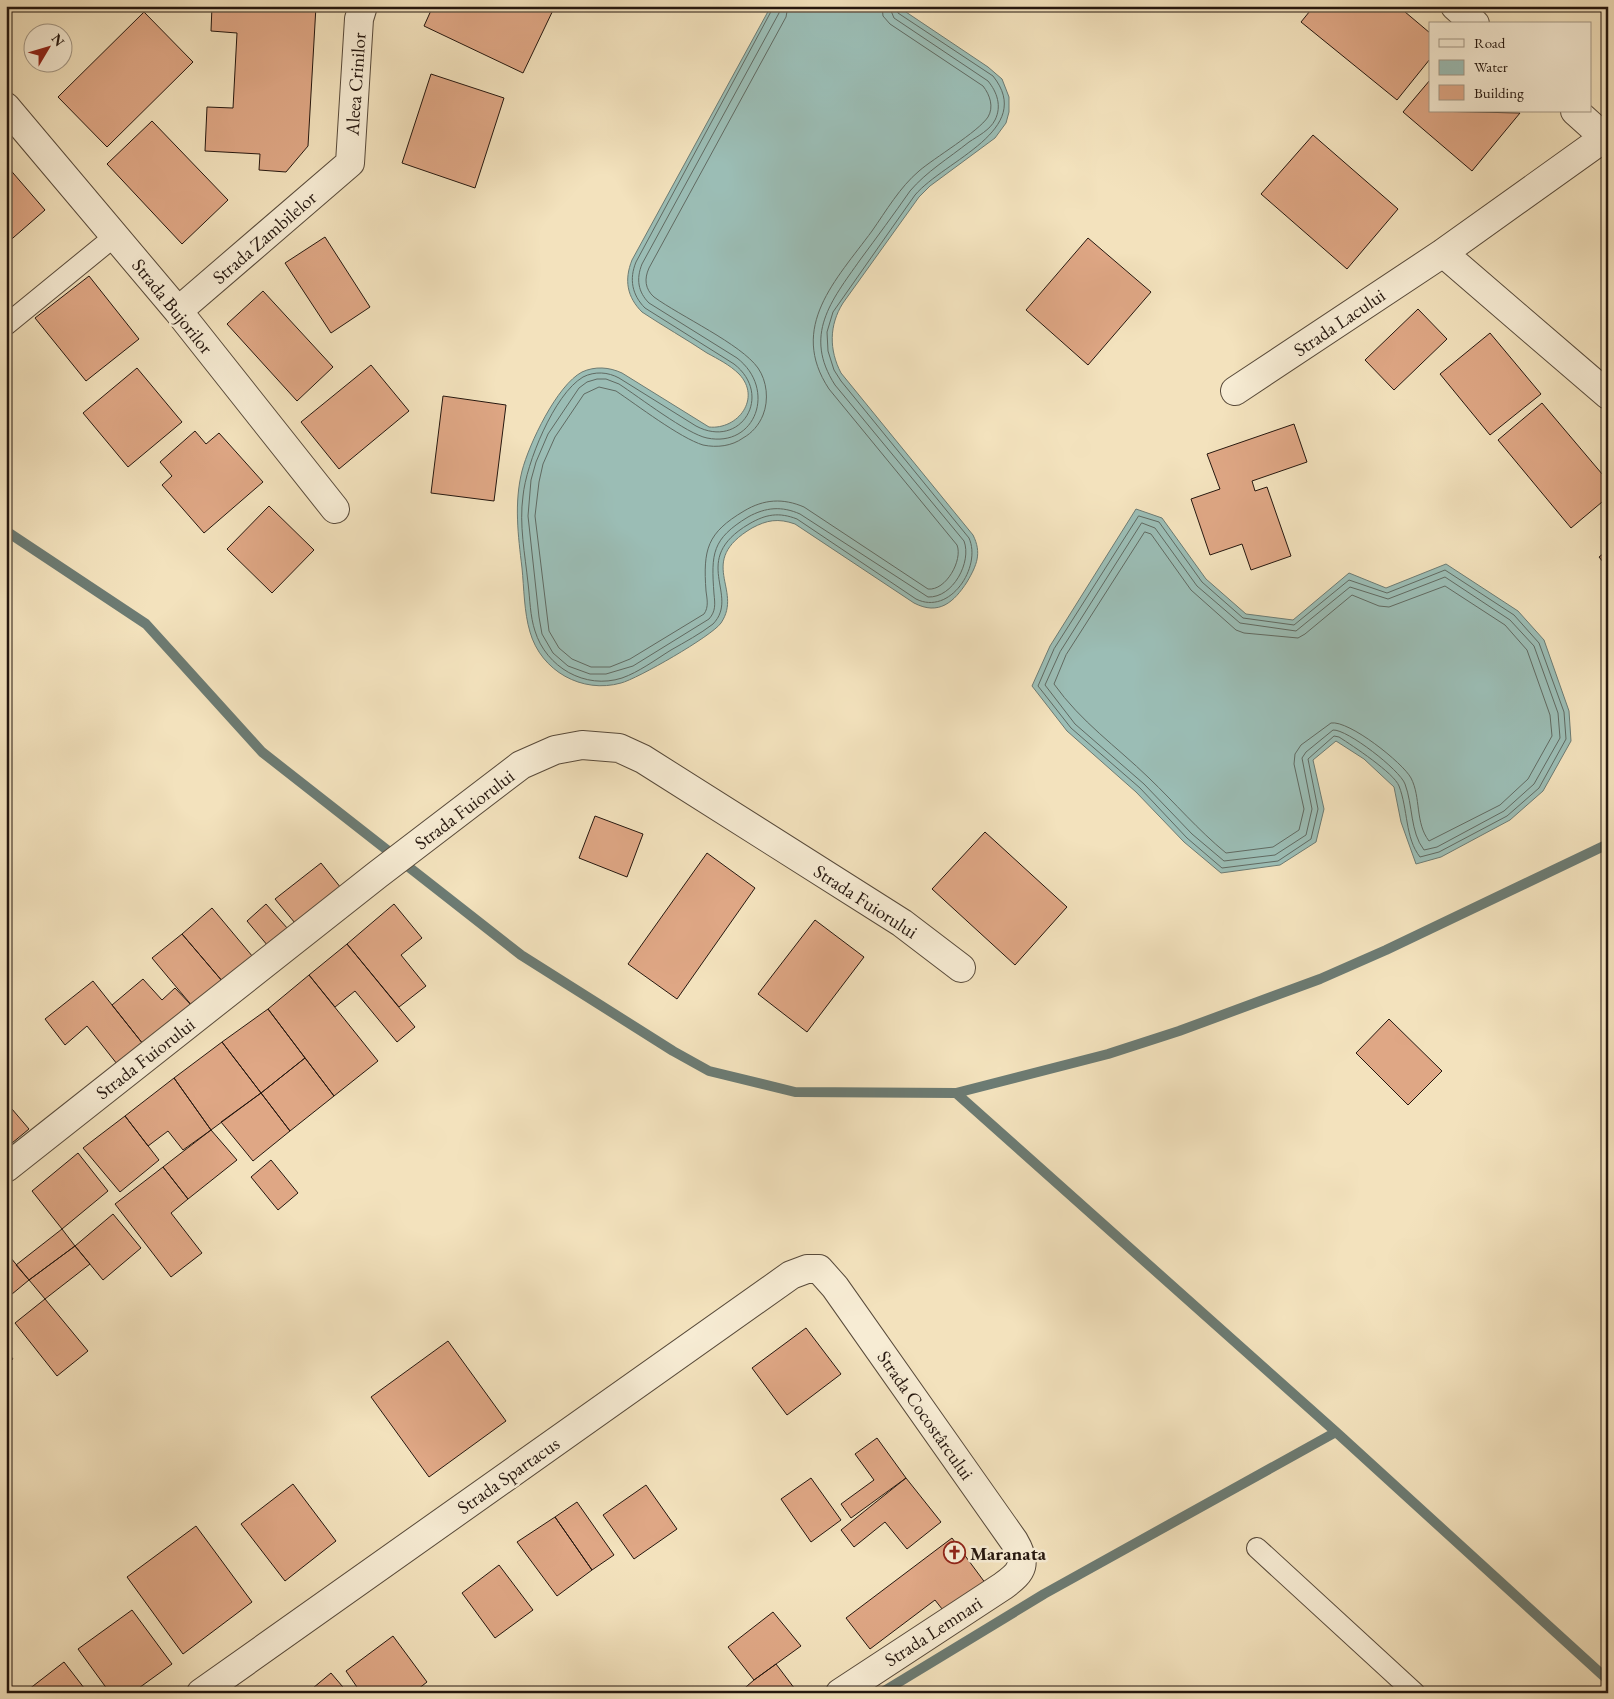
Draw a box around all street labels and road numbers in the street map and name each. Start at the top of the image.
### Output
street label: Aleea Crinilor [339,31,372,137]
street label: Strada Zambilelor [207,185,322,290]
street label: Strada Bujorilor [126,253,219,360]
street label: Strada Lacului [1289,282,1390,362]
street label: Strada Fuiorului [409,763,520,855]
street label: Strada Fuiorului [809,858,923,945]
street label: Strada Fuiorului [91,1012,200,1105]
street label: Strada Cocostârcului [872,1346,980,1485]
street label: Strada Spartacus [452,1431,564,1520]
street label: Strada Lemnari [880,1590,987,1672]

